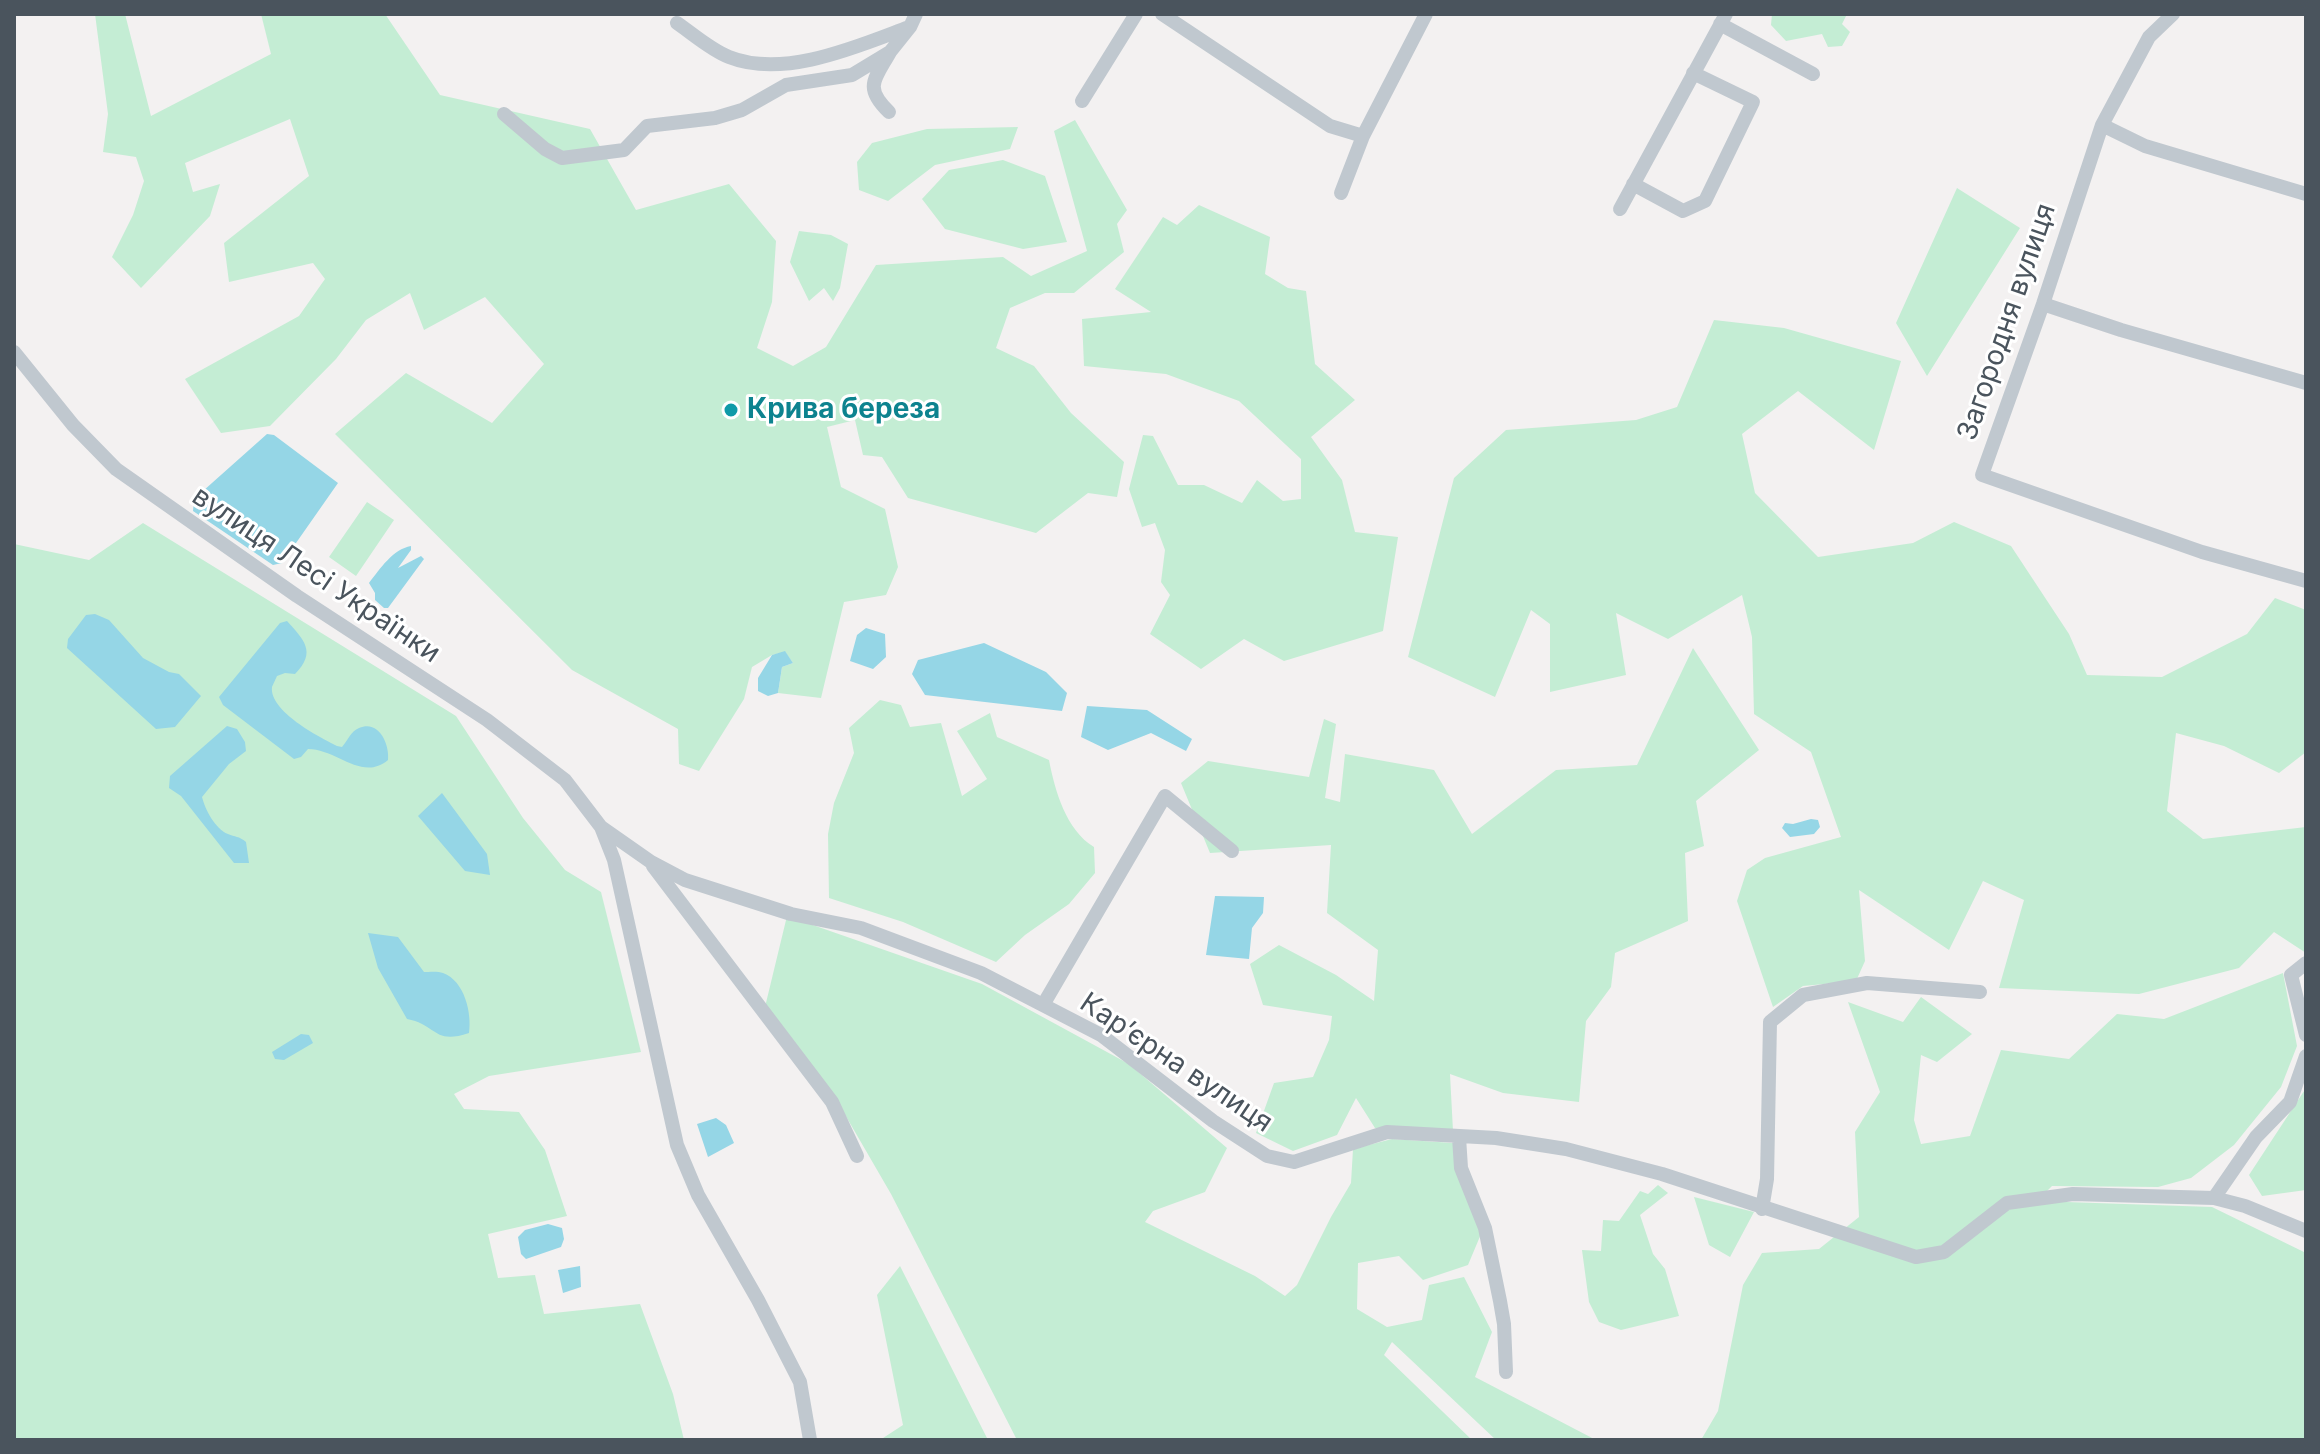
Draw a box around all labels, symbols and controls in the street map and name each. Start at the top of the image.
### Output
street label: Загородня вулиця [1951,199,2063,445]
place label: Крива береза [747,393,940,427]
marker: Крива береза [722,401,740,419]
street label: вулиця Лесі Українки [186,479,446,671]
street label: Карʼєрна вулиця [1073,986,1279,1140]

